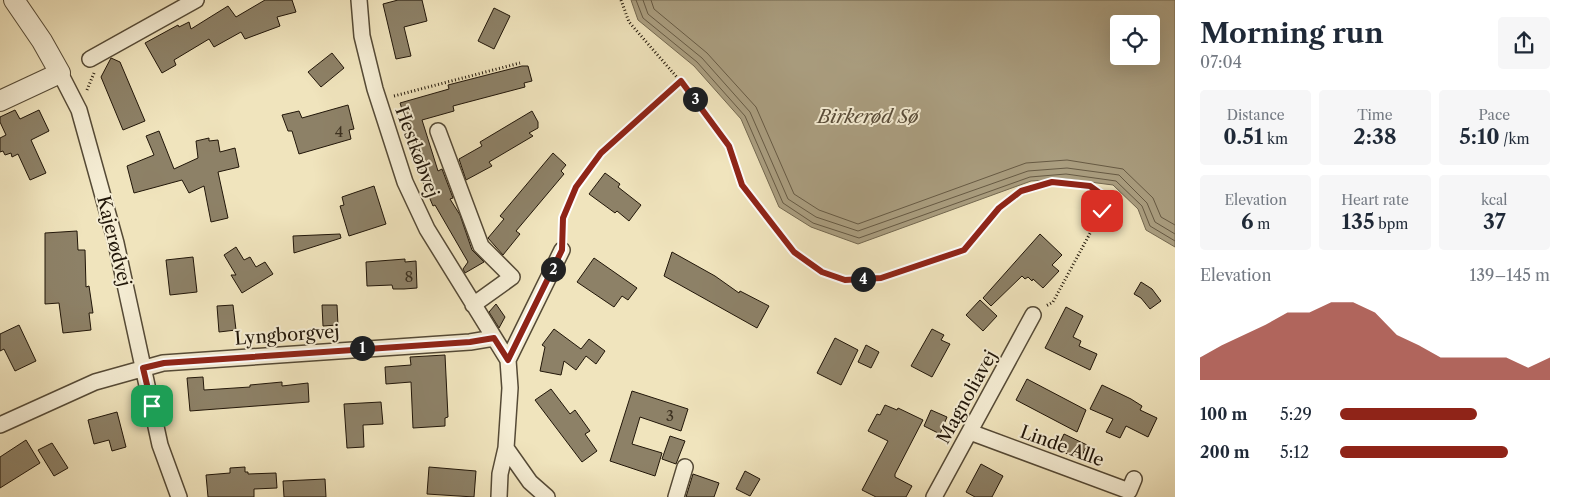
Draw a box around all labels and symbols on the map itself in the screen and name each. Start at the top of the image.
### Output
pin: 3 [682,86,708,112]
street label: Hestkøbvej [390,103,444,201]
water label: Birkerød Sø [816,105,920,128]
house number: 4 [335,122,343,141]
pin [1081,190,1123,232]
street label: Kajerødvej [92,193,136,289]
pin: 2 [540,256,566,282]
pin: 4 [850,266,876,292]
house number: 8 [405,267,414,286]
street label: Lyngborgvej [234,320,340,350]
pin: 1 [350,336,374,360]
street label: Magnoliavej [932,346,1002,448]
pin [131,385,173,427]
house number: 3 [666,406,674,425]
street label: Linde Alle [1017,421,1107,471]

